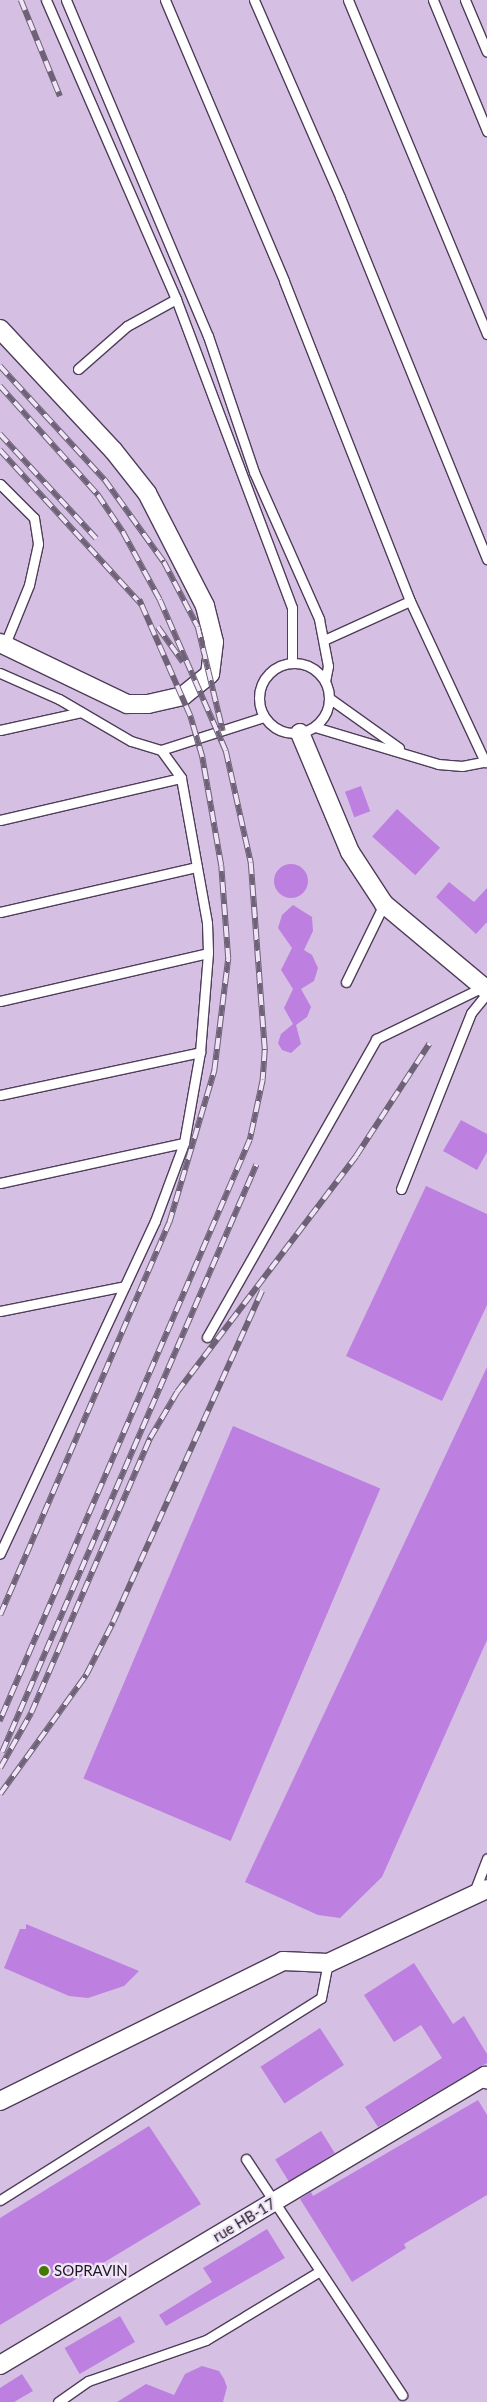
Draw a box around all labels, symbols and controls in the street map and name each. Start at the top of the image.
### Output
street label: rue HB-17 [209,2194,279,2246]
place label: SOPRAVIN [54,2262,128,2280]
marker: SOPRAVIN [38,2265,50,2277]

